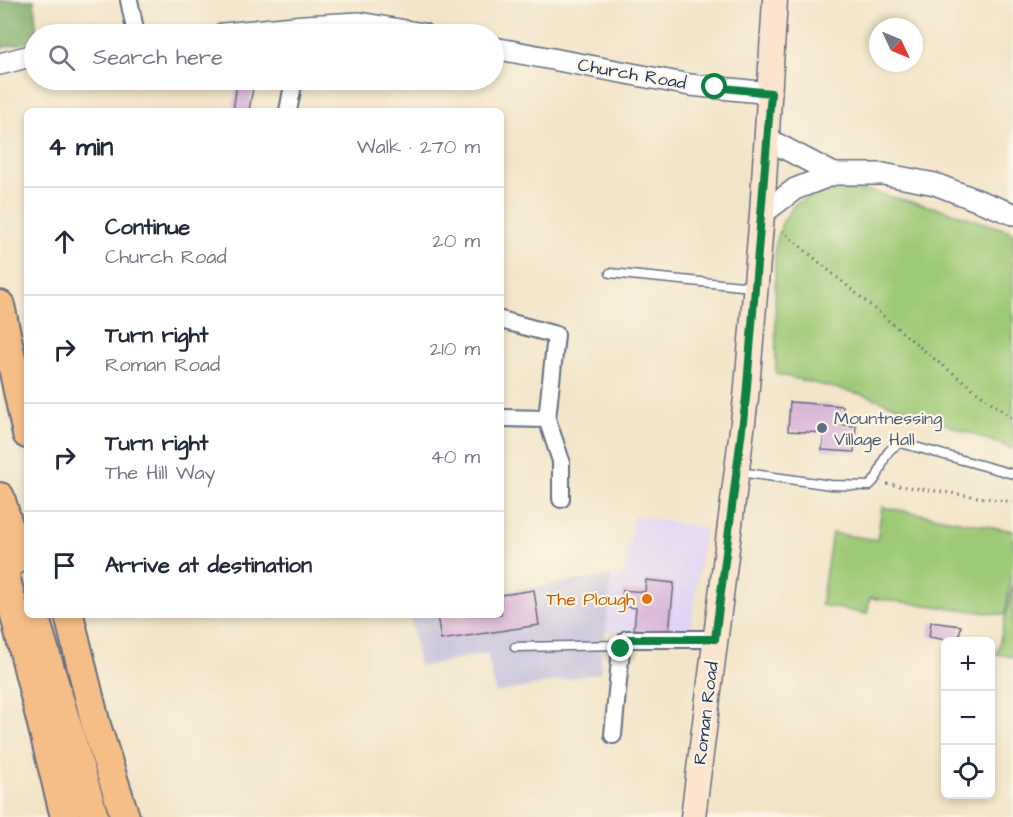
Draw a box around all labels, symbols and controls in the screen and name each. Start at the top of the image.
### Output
north arrow [869,18,923,72]
search box [24,24,504,90]
icon: search [45,41,78,74]
text: Search here [93,42,223,73]
street label: Church Road [576,52,688,96]
route start [701,73,727,99]
text: 4 min [48,129,113,165]
text: Walk · 270 m [357,133,480,161]
text: Continue [105,212,190,243]
icon: ahead [48,225,81,258]
text: 20 m [432,227,480,255]
text: Church Road [105,243,227,271]
text: Turn right [105,320,208,351]
icon: right [48,333,81,366]
text: 210 m [430,335,480,363]
text: Roman Road [105,351,220,379]
place label: Mountnessing Village Hall [834,406,942,453]
marker: Mountnessing Village Hall [815,421,829,435]
text: Turn right [105,428,208,459]
icon: right [48,441,81,474]
text: 40 m [430,443,480,471]
text: The Hill Way [105,459,216,487]
icon: arrive [48,549,81,582]
text: Arrive at destination [105,550,312,581]
place label: The Plough [546,587,635,613]
marker: The Plough [640,592,654,606]
route end [607,635,633,661]
map controls [941,637,995,799]
button: + [941,637,995,691]
street label: Roman Road [687,660,725,766]
button: − [941,691,995,745]
button: locate [941,745,995,799]

